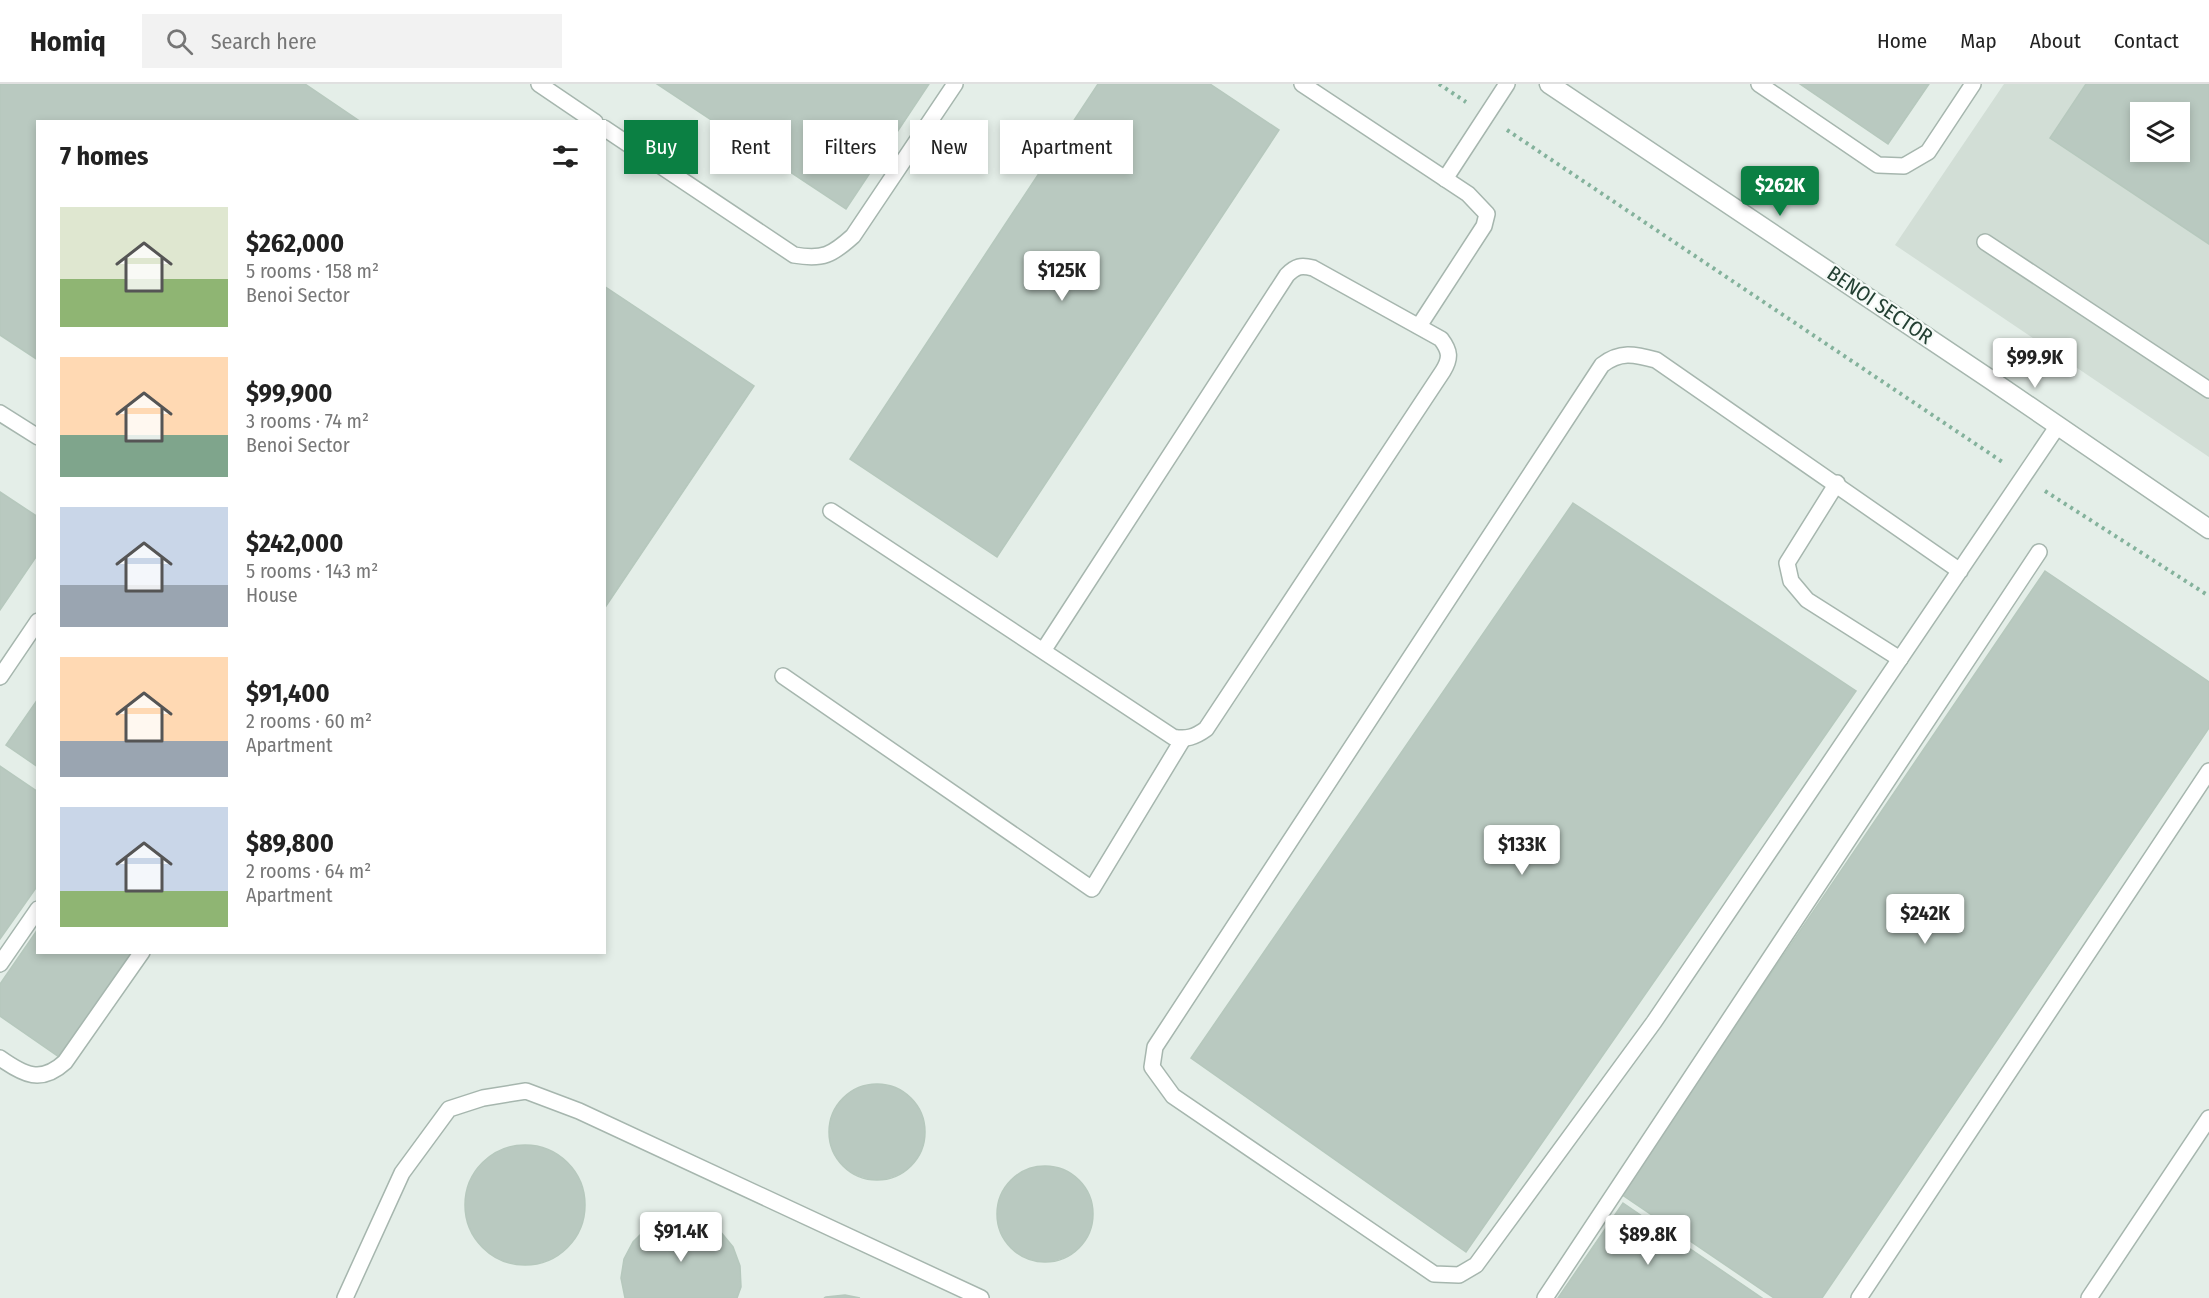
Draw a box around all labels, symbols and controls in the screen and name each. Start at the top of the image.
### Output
search box [142,14,562,68]
text: Homiq [30,25,106,58]
icon: search [163,25,196,58]
text: Search here [211,28,317,55]
text: Home [1877,28,1927,54]
text: Map [1960,28,1997,54]
text: About [2030,28,2081,54]
text: Contact [2114,28,2179,54]
map controls [2130,102,2190,162]
button: layers [2130,102,2190,162]
chip: Buy [624,120,698,174]
chip: Rent [710,120,791,174]
chip: Filters [803,120,898,174]
chip: New [910,120,988,174]
chip: Apartment [1000,120,1133,174]
icon: filters [549,140,582,173]
text: 7 homes [60,141,148,172]
pin: $262K [1738,166,1822,217]
text: $262K [1755,173,1805,197]
text: $262,000 [246,228,344,259]
icon: home [108,231,180,303]
pin: $125K [1020,251,1104,302]
text: $125K [1038,258,1086,282]
text: 5 rooms · 158 m² [246,259,379,283]
street label: BENOI SECTOR [1822,260,1938,350]
text: Benoi Sector [246,283,350,307]
pin: $99.9K [1986,338,2084,389]
text: $99.9K [2007,345,2063,369]
text: $99,900 [246,378,333,409]
icon: home [108,381,180,453]
text: 3 rooms · 74 m² [246,409,369,433]
text: Benoi Sector [246,433,350,457]
text: $242,000 [246,528,343,559]
icon: home [108,531,180,603]
text: 5 rooms · 143 m² [246,559,378,583]
text: House [246,583,298,607]
text: $91,400 [246,678,330,709]
icon: home [108,681,180,753]
text: 2 rooms · 60 m² [246,709,372,733]
text: Apartment [246,733,333,757]
pin: $133K [1480,825,1564,876]
text: $89,800 [246,828,334,859]
icon: home [108,831,180,903]
text: $133K [1498,832,1546,856]
text: 2 rooms · 64 m² [246,859,371,883]
text: Apartment [246,883,333,907]
pin: $242K [1883,894,1967,945]
text: $242K [1900,901,1950,925]
pin: $91.4K [632,1212,730,1263]
pin: $89.8K [1599,1215,1697,1266]
text: $91.4K [654,1219,708,1243]
text: $89.8K [1619,1222,1677,1246]

